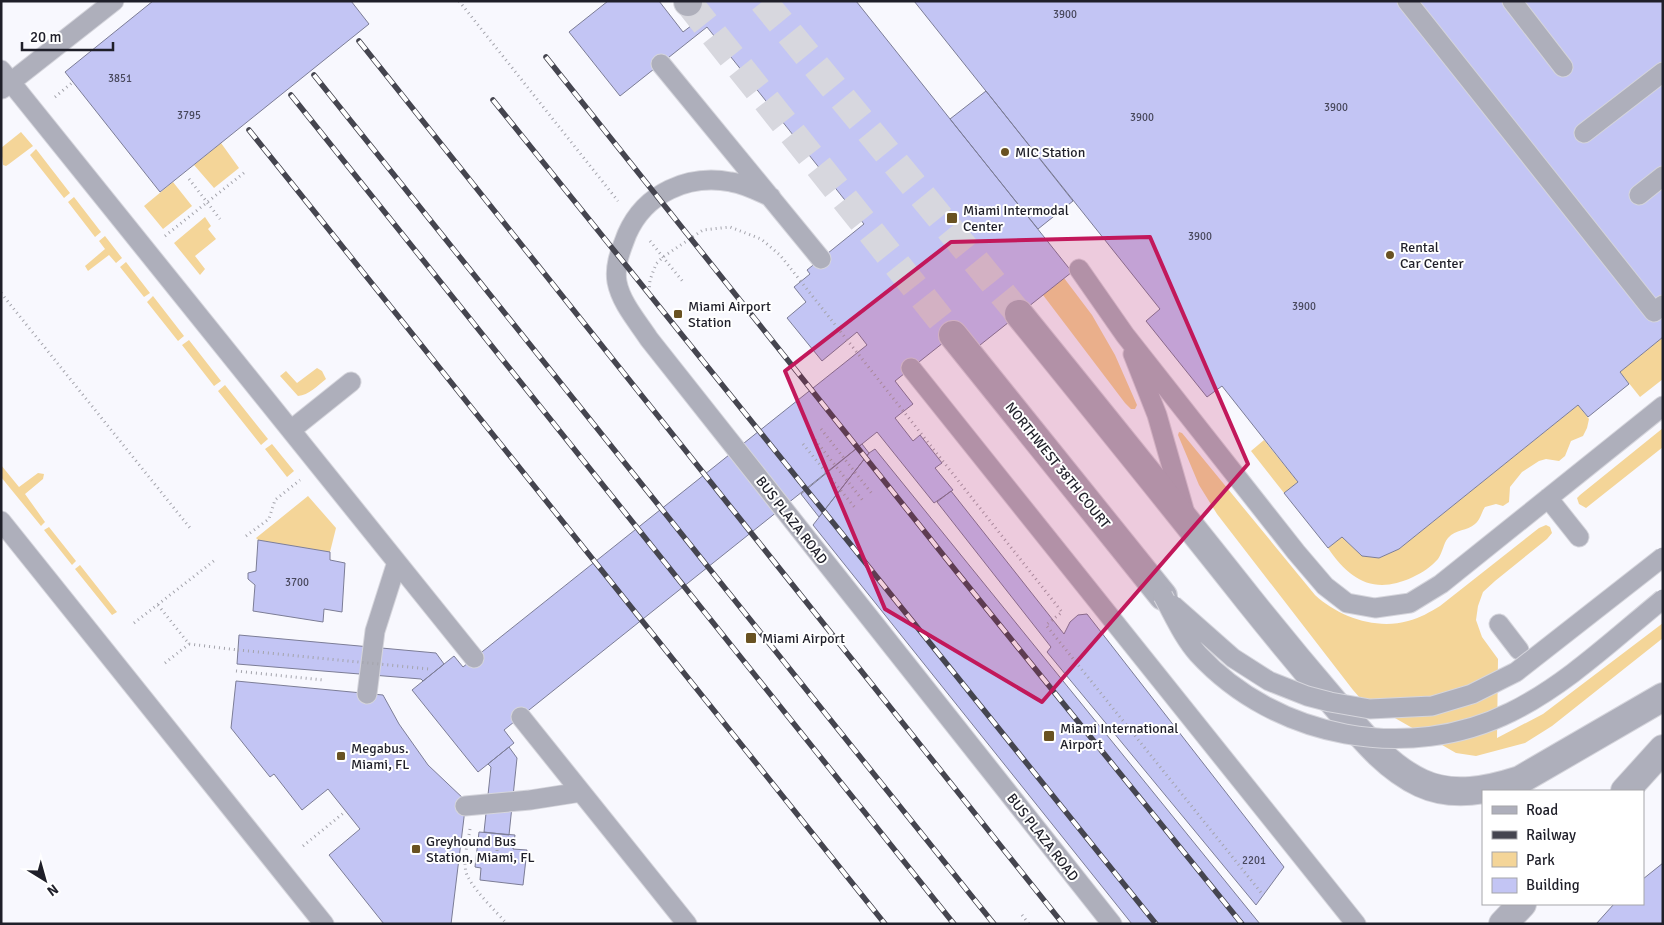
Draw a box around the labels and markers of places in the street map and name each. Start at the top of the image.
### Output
place label: MIC Station [1015,144,1085,161]
marker: MIC Station [999,146,1011,158]
place label: Miami Intermodal Center [963,202,1069,235]
marker: Miami Intermodal Center [945,211,959,225]
place label: Rental Car Center [1400,239,1464,272]
marker: Rental Car Center [1384,249,1396,261]
place label: Miami Airport Station [688,298,771,331]
marker: Miami Airport Station [672,308,684,320]
place label: Miami Airport [762,630,845,647]
marker: Miami Airport [744,631,758,645]
place label: Miami International Airport [1060,720,1178,753]
marker: Miami International Airport [1042,729,1056,743]
place label: Megabus. Miami, FL [351,740,409,773]
marker: Megabus. Miami, FL [335,750,347,762]
place label: Greyhound Bus Station, Miami, FL [426,833,535,866]
marker: Greyhound Bus Station, Miami, FL [410,843,422,855]

